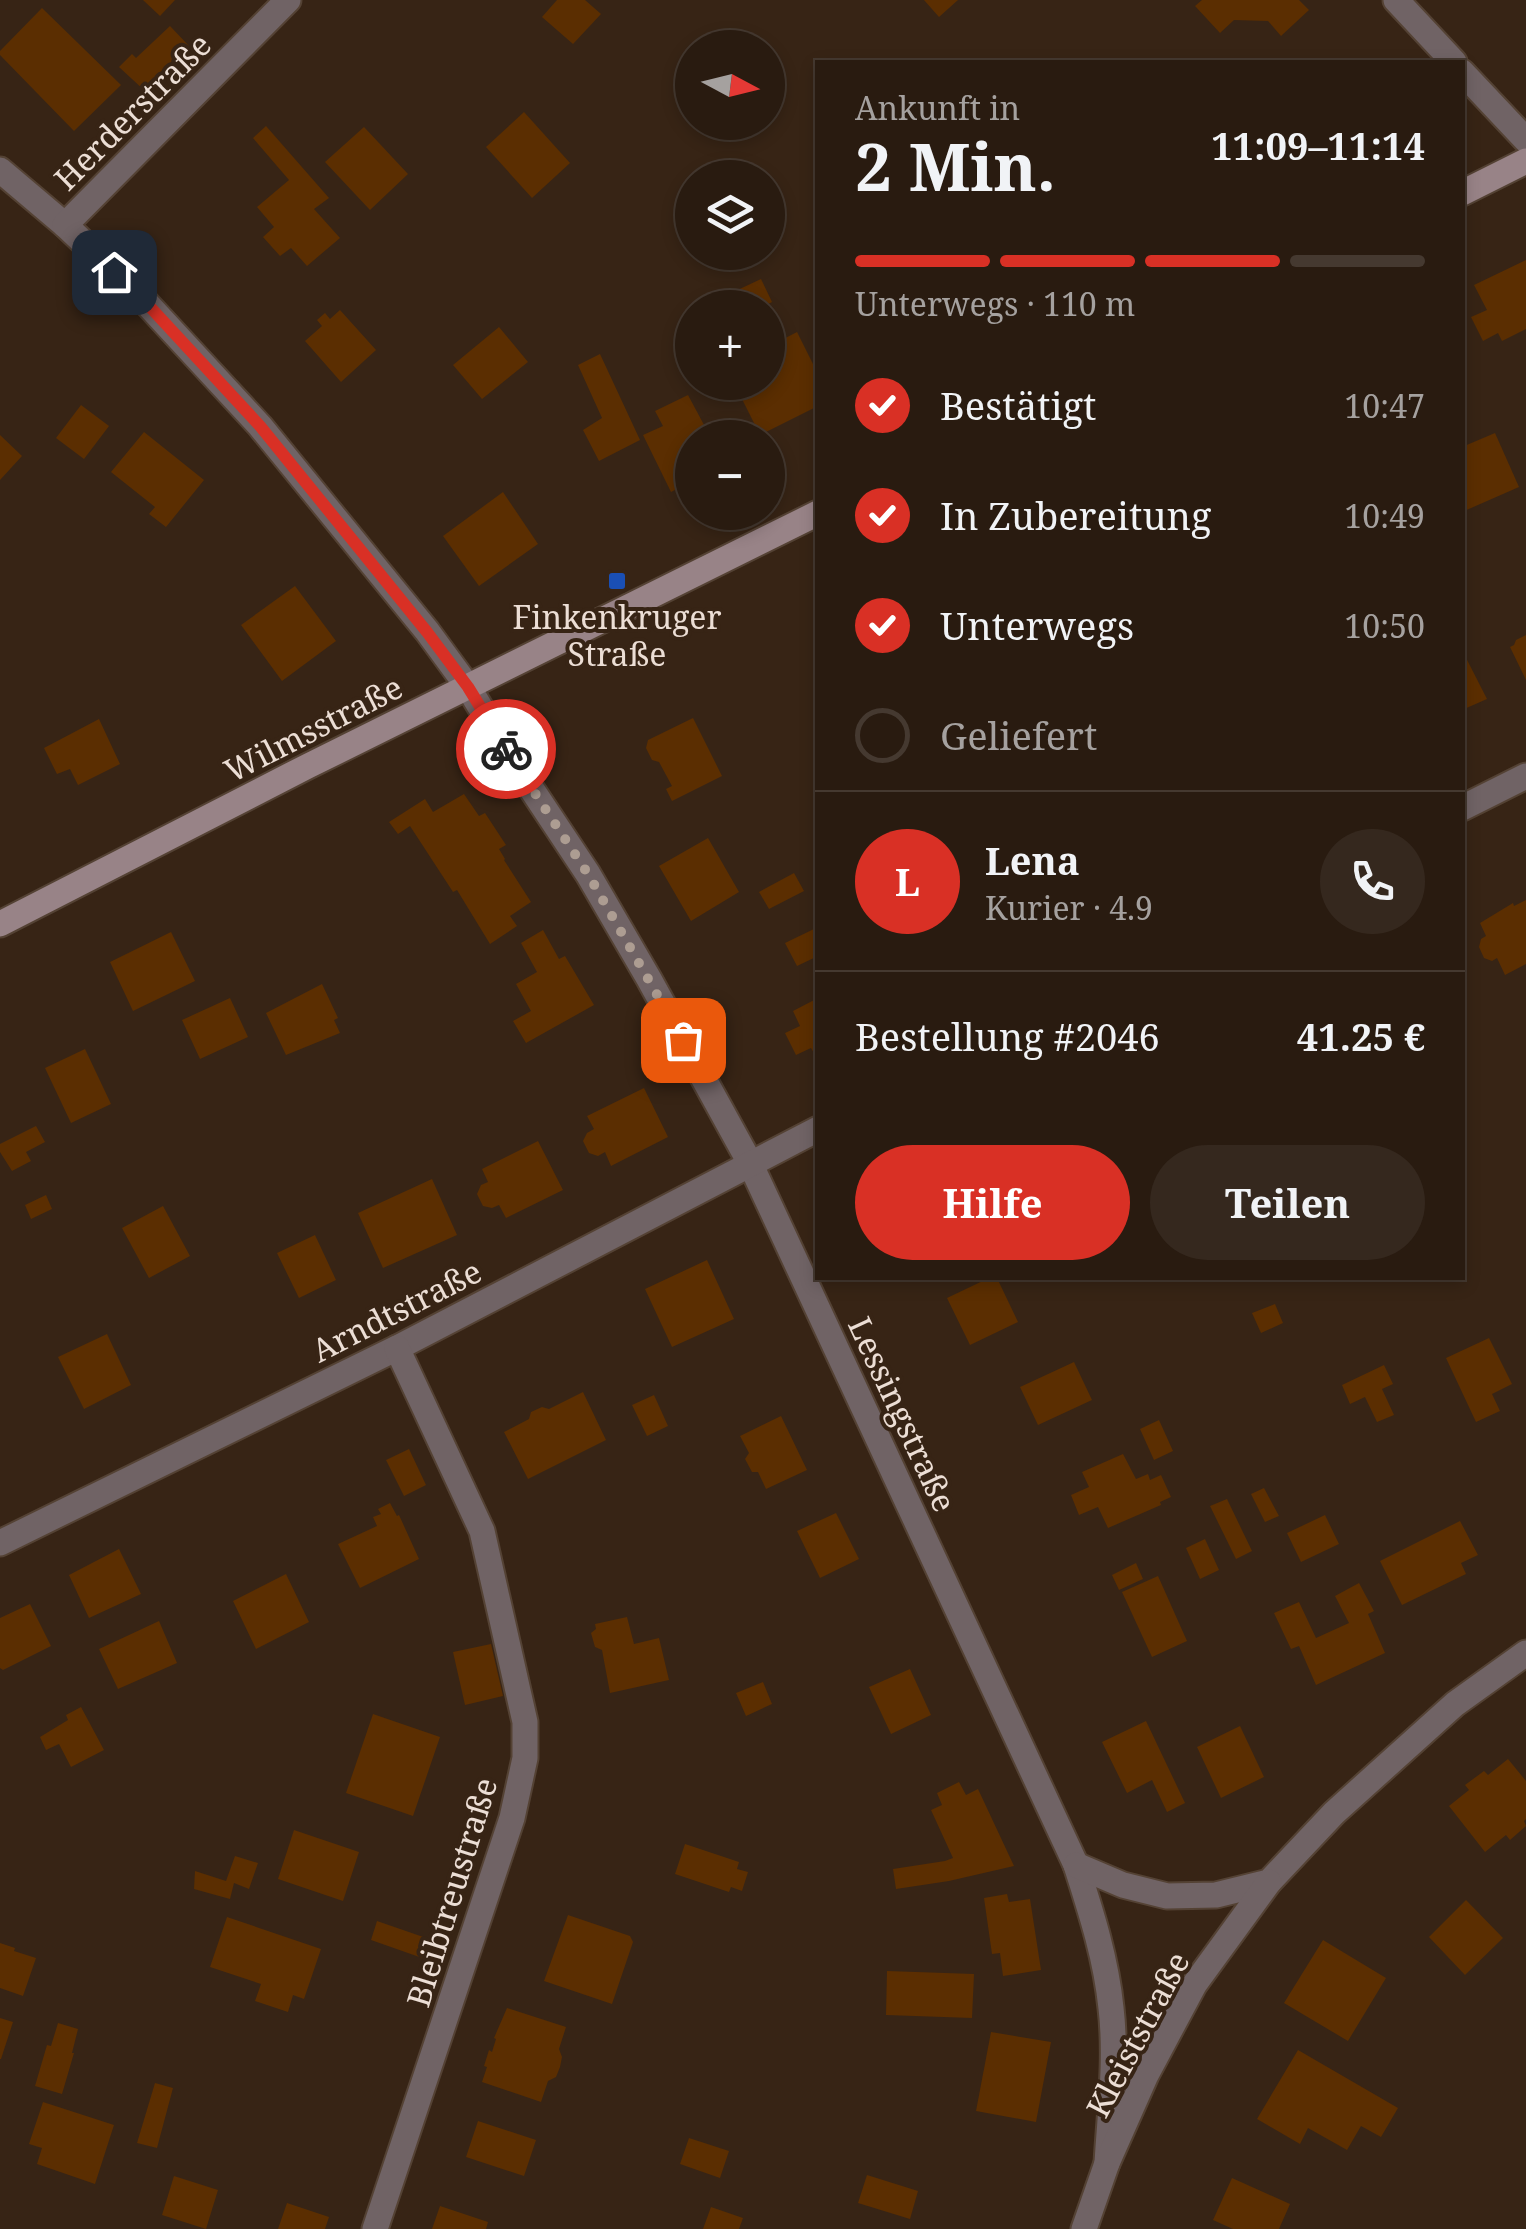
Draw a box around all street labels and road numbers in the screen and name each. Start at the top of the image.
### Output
street label: Herderstraße [44,23,220,199]
street label: Wilmsstraße [217,665,409,791]
street label: Arndtstraße [304,1249,488,1371]
street label: Lessingstraße [839,1310,967,1518]
street label: Bleibtreustraße [396,1772,506,2012]
street label: Kleiststraße [1075,1944,1199,2124]

